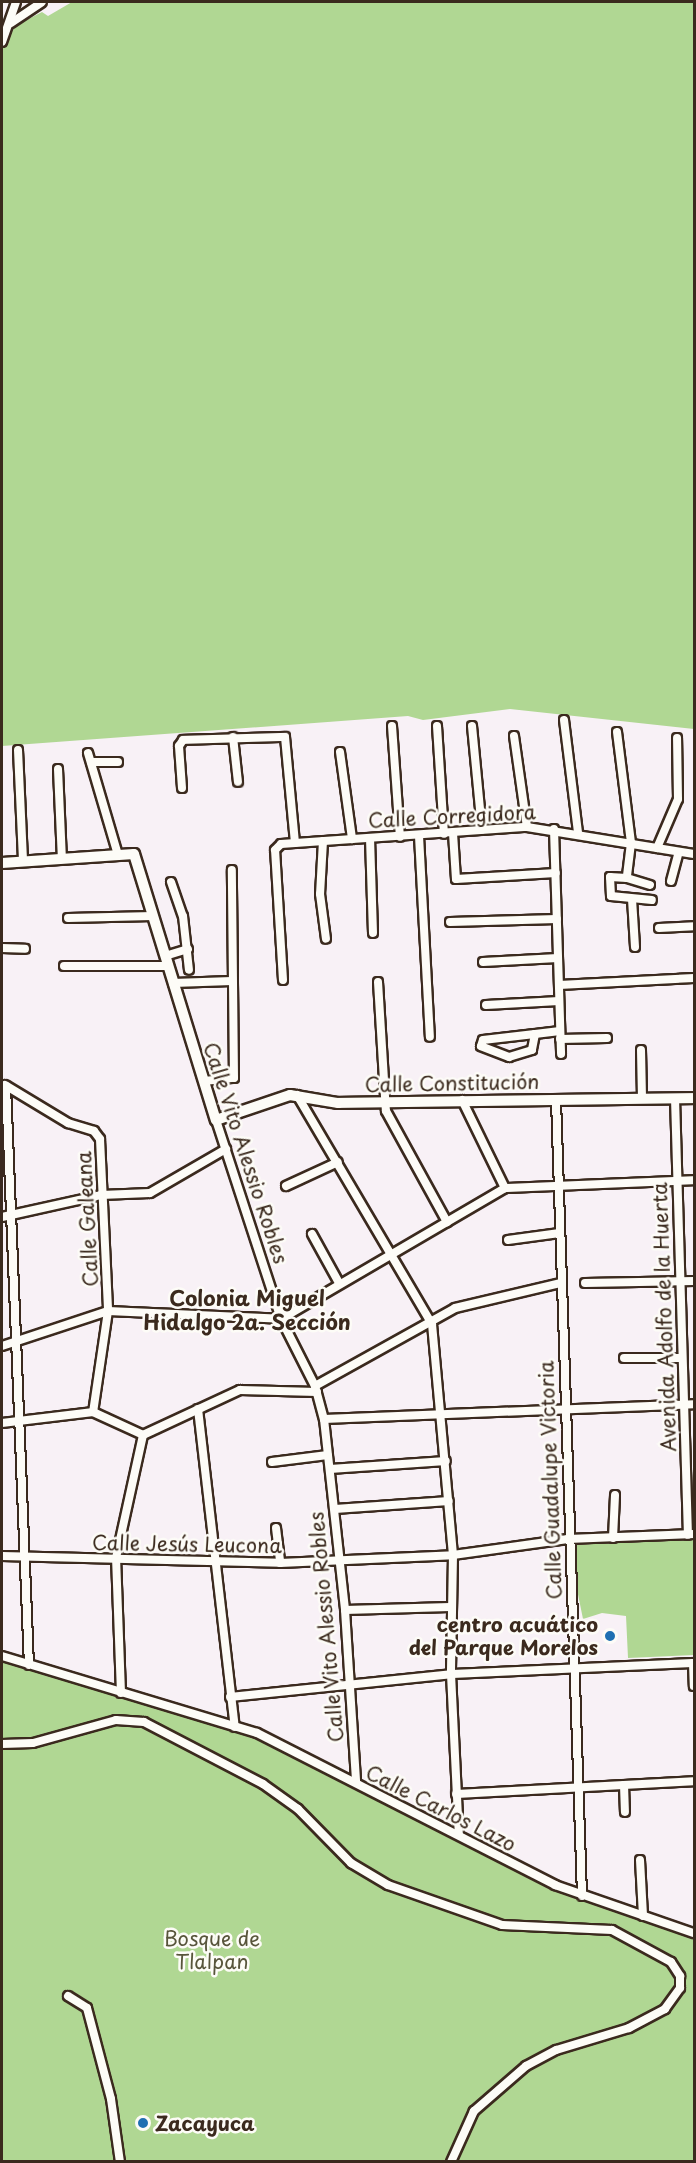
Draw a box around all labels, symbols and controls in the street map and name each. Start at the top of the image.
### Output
street label: Calle Corregidora [367,800,537,832]
street label: Calle Vito Alessio Robles [198,1038,294,1268]
street label: Calle Constitución [364,1069,540,1097]
street label: Calle Galeana [71,1149,103,1289]
street label: Avenida Adolfo de la Huerta [647,1181,681,1453]
district label: Colonia Miguel Hidalgo 2a. Sección [142,1284,352,1334]
street label: Calle Guadalupe Victoria [534,1359,566,1601]
street label: Calle Vito Alessio Robles [304,1509,348,1745]
street label: Calle Jesús Leucona [91,1530,283,1558]
place label: centro acuático del Parque Morelos [407,1612,598,1659]
marker: centro acuático del Parque Morelos [603,1629,617,1643]
street label: Calle Carlos Lazo [361,1759,521,1857]
park label: Bosque de Tlalpan [164,1927,260,1974]
place label: Zacayuca [155,2111,254,2135]
marker: Zacayuca [136,2116,150,2130]

